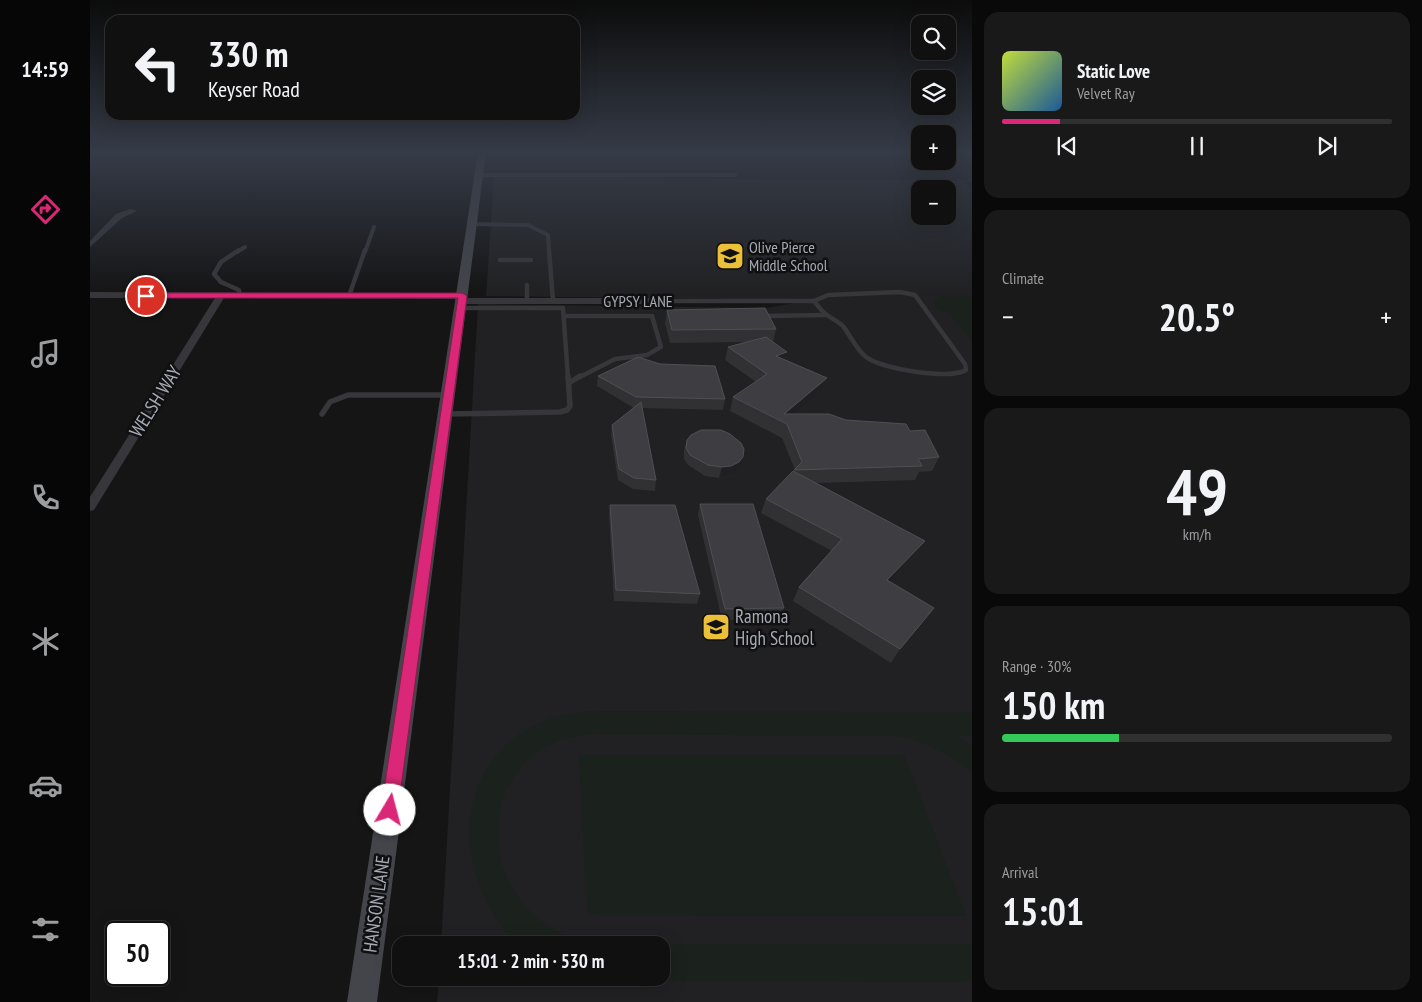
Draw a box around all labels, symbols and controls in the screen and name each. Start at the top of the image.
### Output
map controls [911,15,956,225]
button: search [911,15,956,60]
text: 330 m [208,31,289,77]
icon: left [125,35,190,100]
text: 14:59 [21,55,69,83]
text: Static Love [1077,59,1150,83]
button: layers [911,70,956,115]
text: Keyser Road [208,75,300,103]
text: Velvet Ray [1077,83,1135,103]
button: + [911,125,956,170]
icon: previous [1053,132,1081,160]
icon: pause [1183,132,1211,160]
icon: next [1313,132,1341,160]
button: − [911,180,956,225]
icon: directions [28,192,63,227]
place label: Olive Pierce Middle School [749,237,828,275]
school or university icon: Olive Pierce Middle School [715,241,745,271]
text: Climate [1002,268,1044,288]
pin [125,275,167,317]
icon: arrive [132,282,160,310]
street label: GYPSY LANE [603,291,673,311]
text: 20.5° [1159,292,1235,341]
text: − [1002,298,1014,335]
text: + [1380,298,1392,335]
icon: music [28,336,63,371]
street label: WELSH WAY [124,361,186,441]
text: 49 [1166,449,1228,533]
icon: phone [28,480,63,515]
text: km/h [1183,524,1211,544]
place label: Ramona High School [735,604,815,650]
school or university icon: Ramona High School [701,612,731,642]
icon: climate [28,624,63,659]
text: Range · 30% [1002,656,1071,676]
text: 150 km [1002,680,1105,729]
icon: car [28,768,63,803]
position arrow [363,783,415,835]
street label: HANSON LANE [357,854,395,954]
text: Arrival [1002,862,1038,882]
text: 15:01 [1002,886,1084,935]
icon: filters [28,912,63,947]
speed limit sign: 50 [105,921,170,986]
text: 15:01 · 2 min · 530 m [458,949,604,973]

